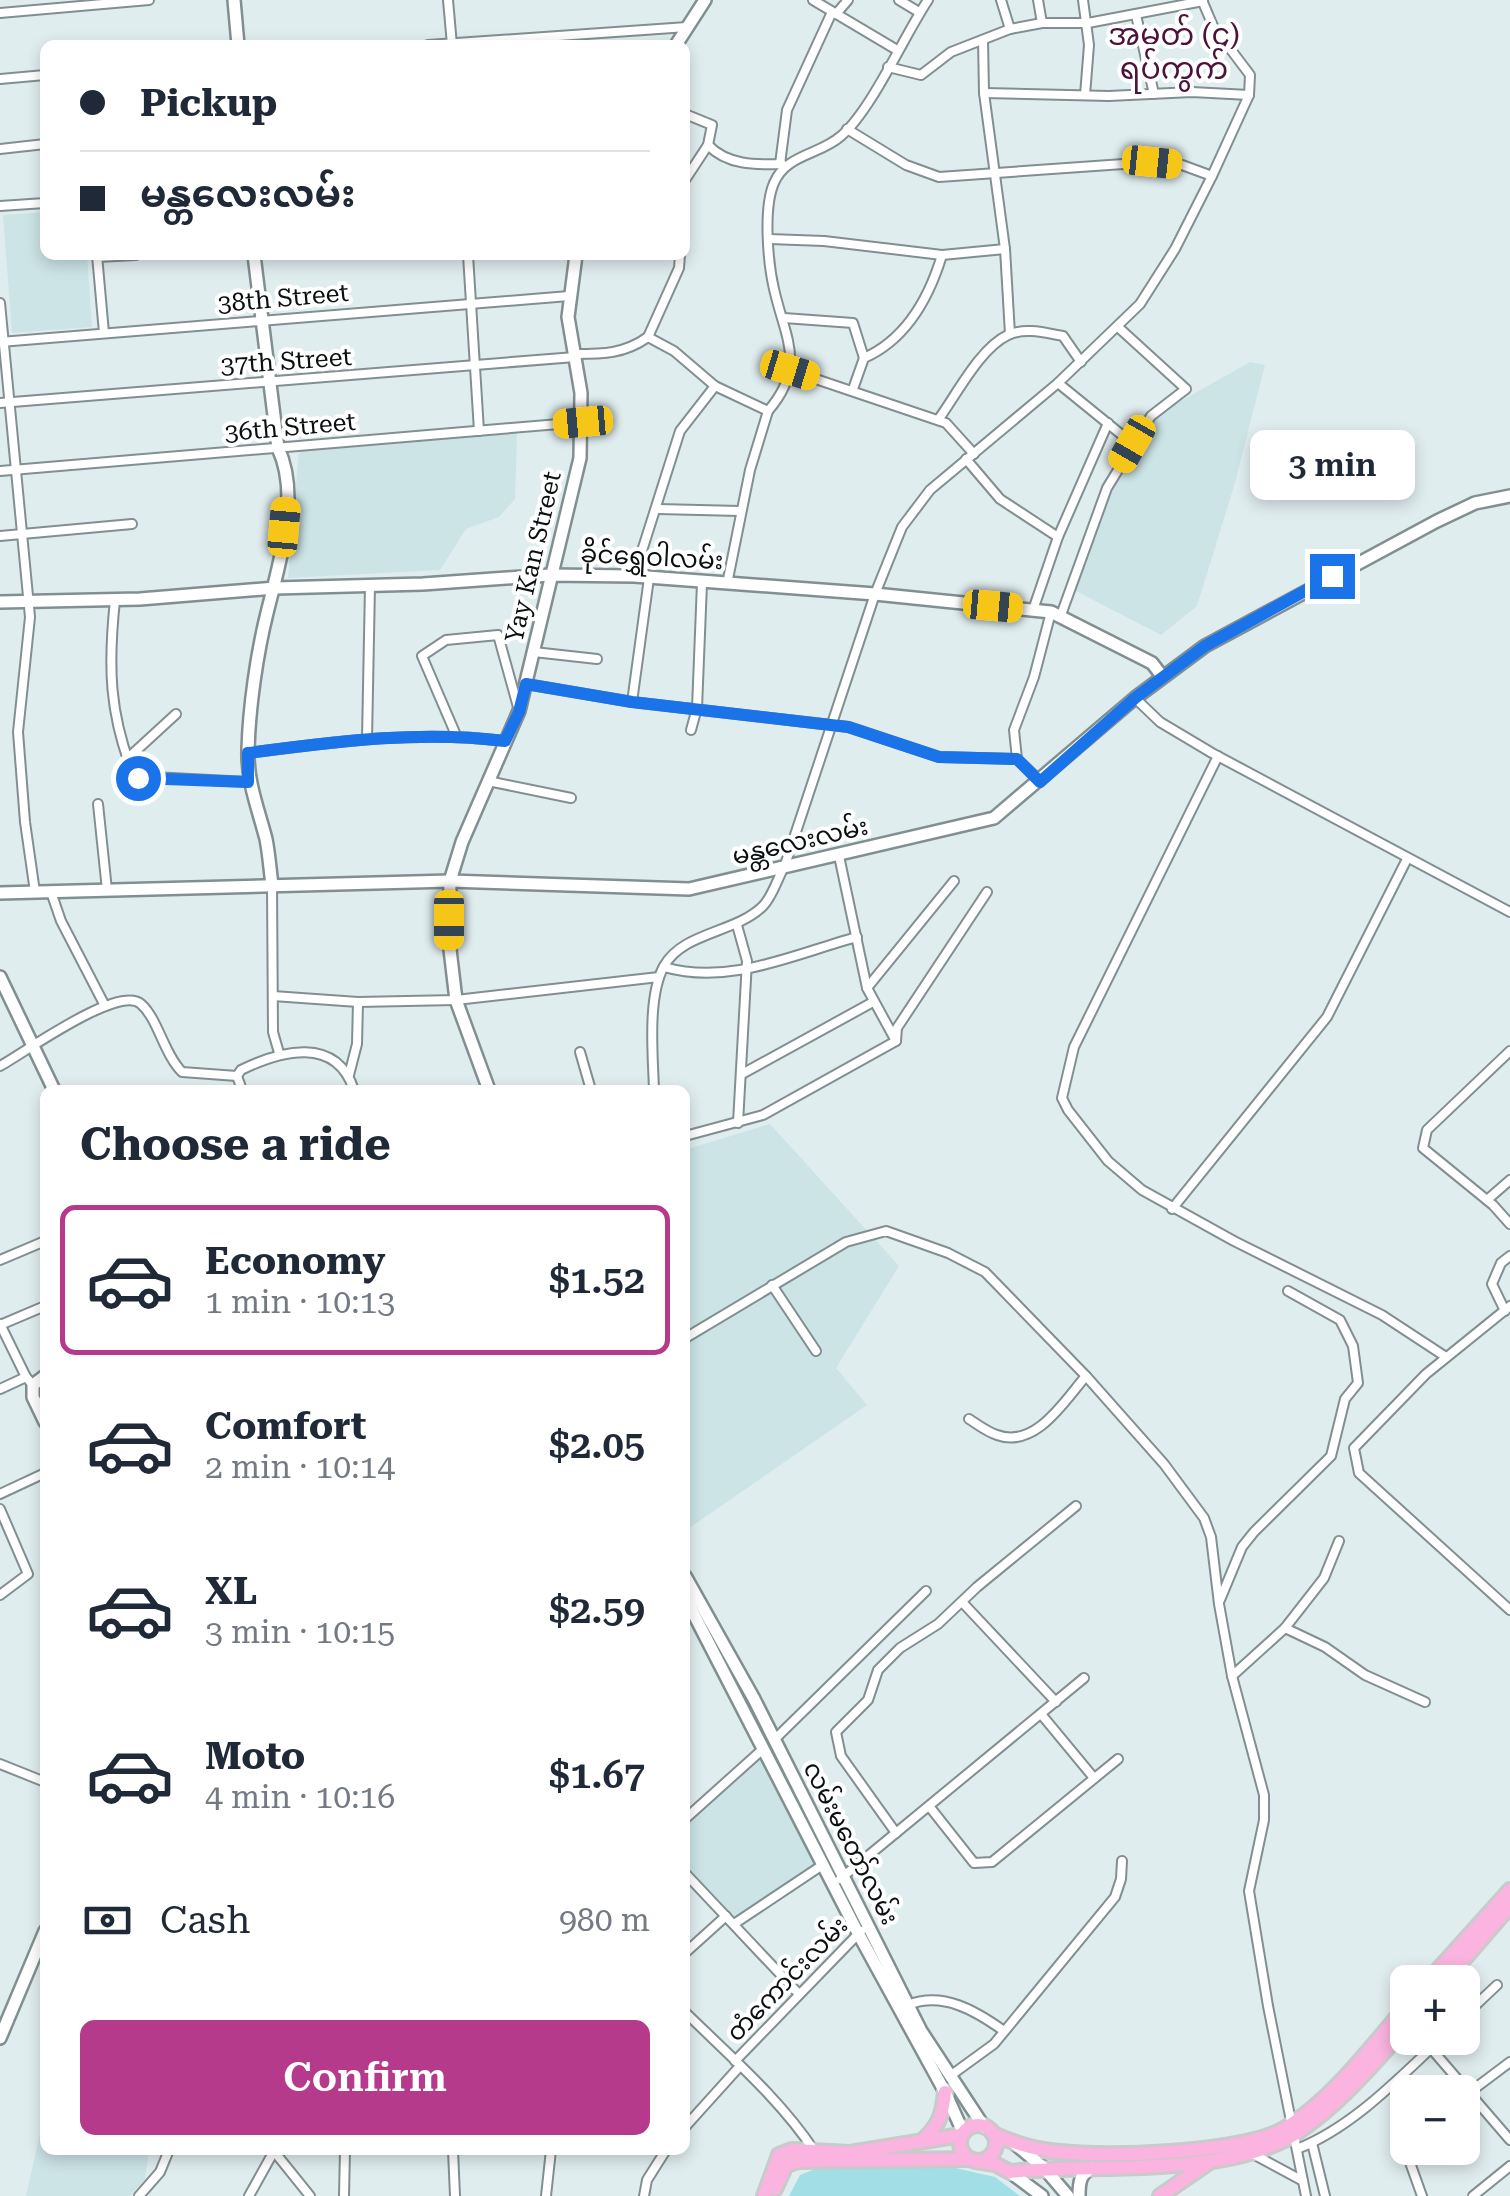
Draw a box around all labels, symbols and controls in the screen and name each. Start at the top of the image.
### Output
district label: အမှတ် (၄) ရပ်ကွက် [1108,13,1240,94]
text: Pickup [140,81,277,125]
car [1121,144,1183,180]
text: မန္တလေးလမ်း [140,172,356,216]
street label: 38th Street [216,278,350,318]
street label: 37th Street [219,342,353,380]
car [757,347,823,393]
car [552,404,614,440]
street label: 36th Street [223,407,357,447]
car [1104,411,1160,477]
callout: 3 min [1250,431,1414,501]
text: 3 min [1288,446,1377,484]
street label: Yay Kan Street [499,469,567,645]
car [266,496,302,558]
street label: ခိုင်ရွှေဝါလမ်း [579,536,724,581]
route end [1310,554,1355,599]
car [962,588,1024,624]
route start [116,756,161,801]
street label: မန္တလေးလမ်း [729,808,872,877]
car [434,890,464,950]
text: Choose a ride [80,1118,391,1171]
icon: car [85,1235,175,1325]
text: Economy [205,1239,385,1283]
text: $1.52 [549,1258,645,1302]
text: 1 min · 10:13 [205,1283,395,1321]
icon: car [85,1400,175,1490]
text: Comfort [205,1404,366,1448]
text: $2.05 [549,1423,645,1467]
text: 2 min · 10:14 [205,1448,395,1486]
icon: car [85,1565,175,1655]
text: XL [205,1569,257,1613]
text: $2.59 [549,1588,645,1632]
text: 3 min · 10:15 [205,1613,395,1651]
icon: car [85,1730,175,1820]
text: Moto [205,1734,305,1778]
text: $1.67 [549,1753,645,1797]
street label: လမ်းမတော်လမ်း [797,1755,907,1929]
text: 4 min · 10:16 [205,1778,395,1816]
icon: cash [80,1893,135,1948]
text: Cash [160,1898,250,1942]
text: 980 m [559,1901,650,1939]
street label: တံကောင်းလမ်း [718,1909,854,2047]
map controls [1390,1965,1480,2165]
button: + [1390,1965,1480,2055]
button: Confirm [80,2020,650,2135]
button: − [1390,2075,1480,2165]

